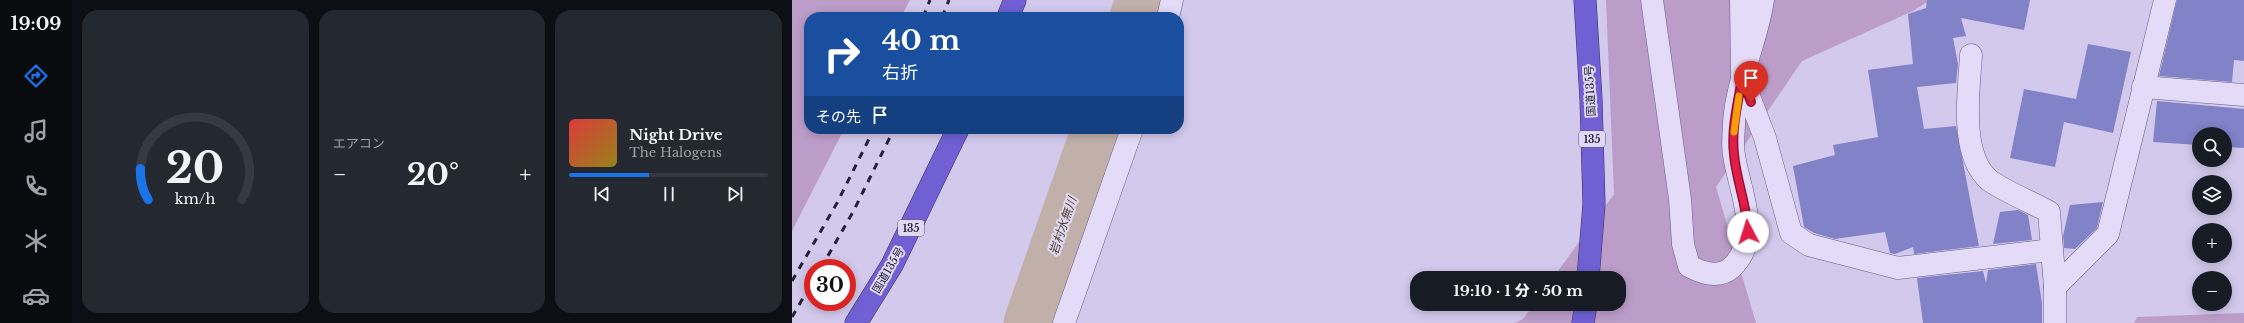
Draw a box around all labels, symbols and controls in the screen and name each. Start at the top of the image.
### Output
text: 19:09 [11,13,61,35]
text: 40 m [882,23,960,58]
icon: right [816,28,868,80]
pin [1734,61,1768,102]
icon: directions [22,62,50,90]
text: 右折 [882,62,918,84]
street label: 国道135号 [1582,65,1598,117]
icon: arrive [1740,67,1762,89]
icon: arrive [869,104,891,126]
text: その先 [816,107,861,126]
icon: music [22,117,50,145]
text: Night Drive [629,125,723,144]
map controls [2192,127,2232,311]
button: search [2192,127,2232,167]
road number: 135 [1579,131,1605,147]
text: エアコン [333,135,385,152]
text: 20 [166,142,225,193]
text: The Halogens [629,144,722,161]
text: 20° [407,156,459,193]
text: − [333,161,347,188]
text: + [519,161,531,188]
icon: phone [22,172,50,200]
button: layers [2192,175,2232,215]
icon: previous [591,183,613,205]
icon: pause [658,183,680,205]
icon: next [724,183,746,205]
text: km/h [175,189,216,207]
water label: 岩村水無川 [1046,193,1080,257]
position arrow [1727,211,1769,253]
road number: 135 [898,220,924,236]
button: + [2192,223,2232,263]
icon: climate [22,227,50,255]
street label: 国道135号 [869,244,907,296]
speed limit sign: 30 [804,259,856,311]
button: − [2192,271,2232,311]
text: 19:10 · 1 分 · 50 m [1453,281,1583,300]
icon: car [22,282,50,310]

